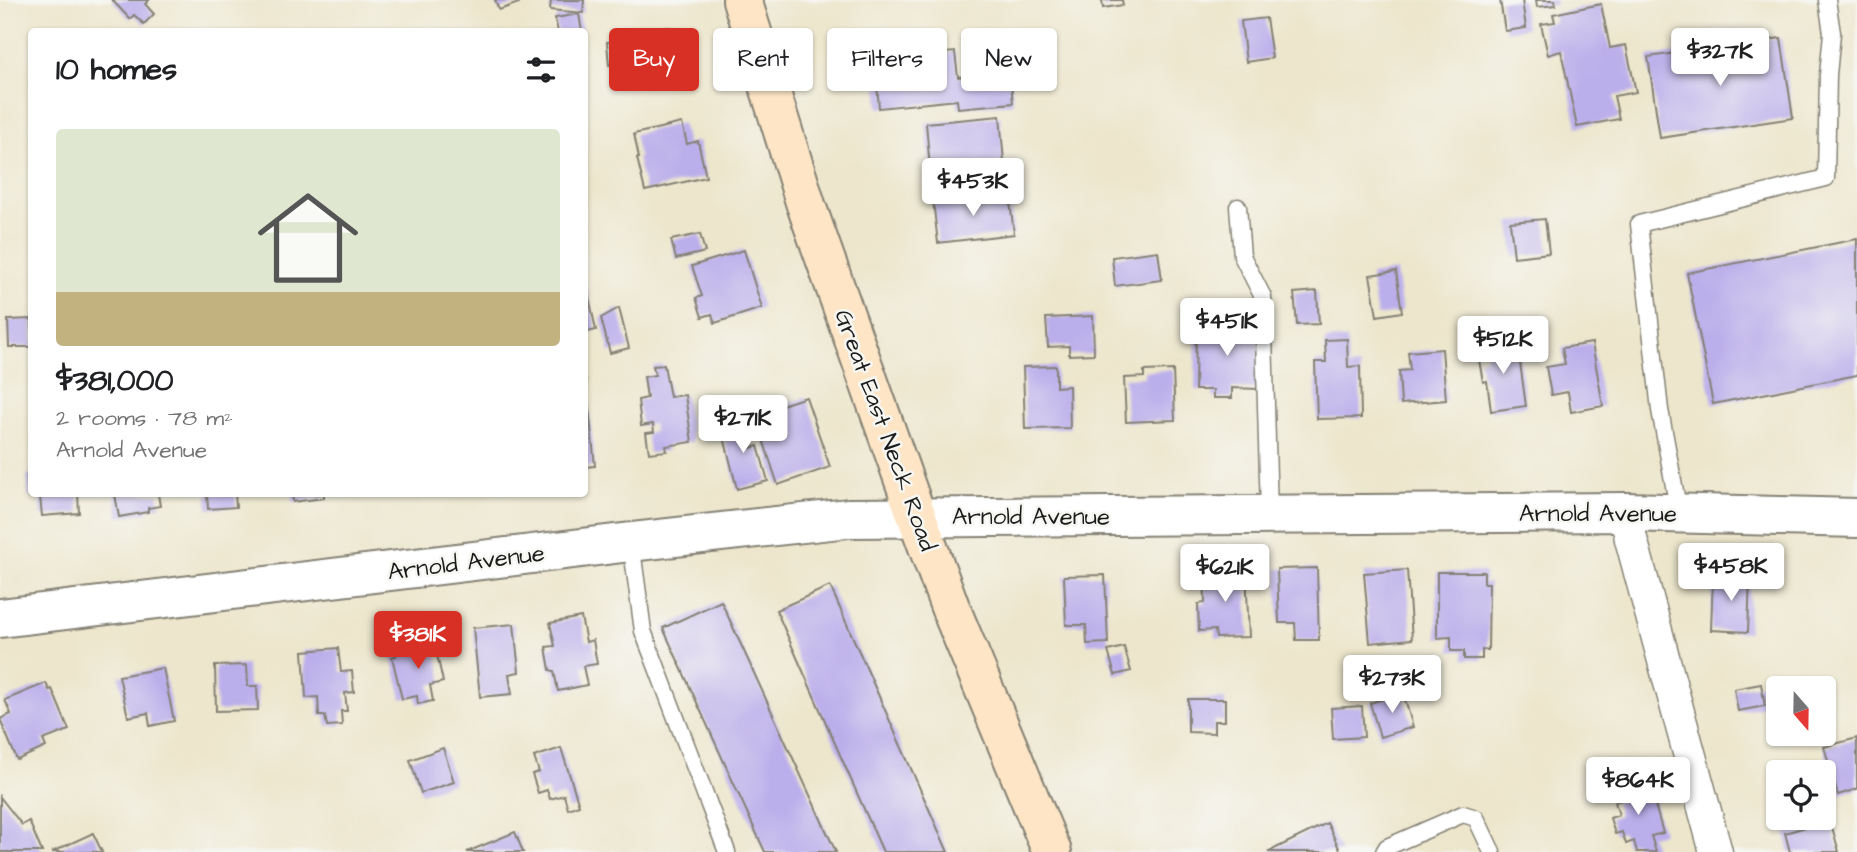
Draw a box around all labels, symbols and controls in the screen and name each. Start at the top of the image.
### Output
chip: Buy [609,28,699,91]
chip: Rent [713,28,813,91]
chip: Filters [827,28,947,91]
chip: New [961,28,1057,91]
pin: $327K [1671,28,1769,88]
text: $327K [1687,35,1753,67]
text: 10 homes [56,49,177,91]
icon: filters [522,51,560,89]
pin: $453K [924,158,1022,218]
text: $453K [938,165,1008,197]
icon: home [245,175,371,301]
pin: $451K [1178,298,1276,358]
street label: Great East Neck Road [826,305,945,556]
text: $451K [1196,305,1258,337]
pin: $512K [1454,316,1552,376]
text: $512K [1473,323,1533,355]
text: $381,000 [56,360,173,402]
pin: $271K [694,396,792,455]
text: 2 rooms · 78 m² [56,402,233,434]
text: $271K [715,402,771,434]
text: Arnold Avenue [56,434,207,466]
street label: Arnold Avenue [1519,497,1677,531]
street label: Arnold Avenue [952,500,1110,534]
street label: Arnold Avenue [386,537,547,589]
pin: $621K [1176,544,1274,604]
pin: $458K [1682,544,1780,603]
text: $458K [1694,550,1768,582]
text: $621K [1196,551,1254,583]
pin: $381K [369,612,467,671]
text: $381K [390,618,446,650]
pin: $273K [1343,656,1441,715]
text: $273K [1359,662,1425,694]
north arrow [1766,676,1836,746]
map controls [1766,676,1836,830]
pin: $864K [1589,758,1687,817]
button: locate [1766,760,1836,830]
text: $864K [1602,764,1674,796]

